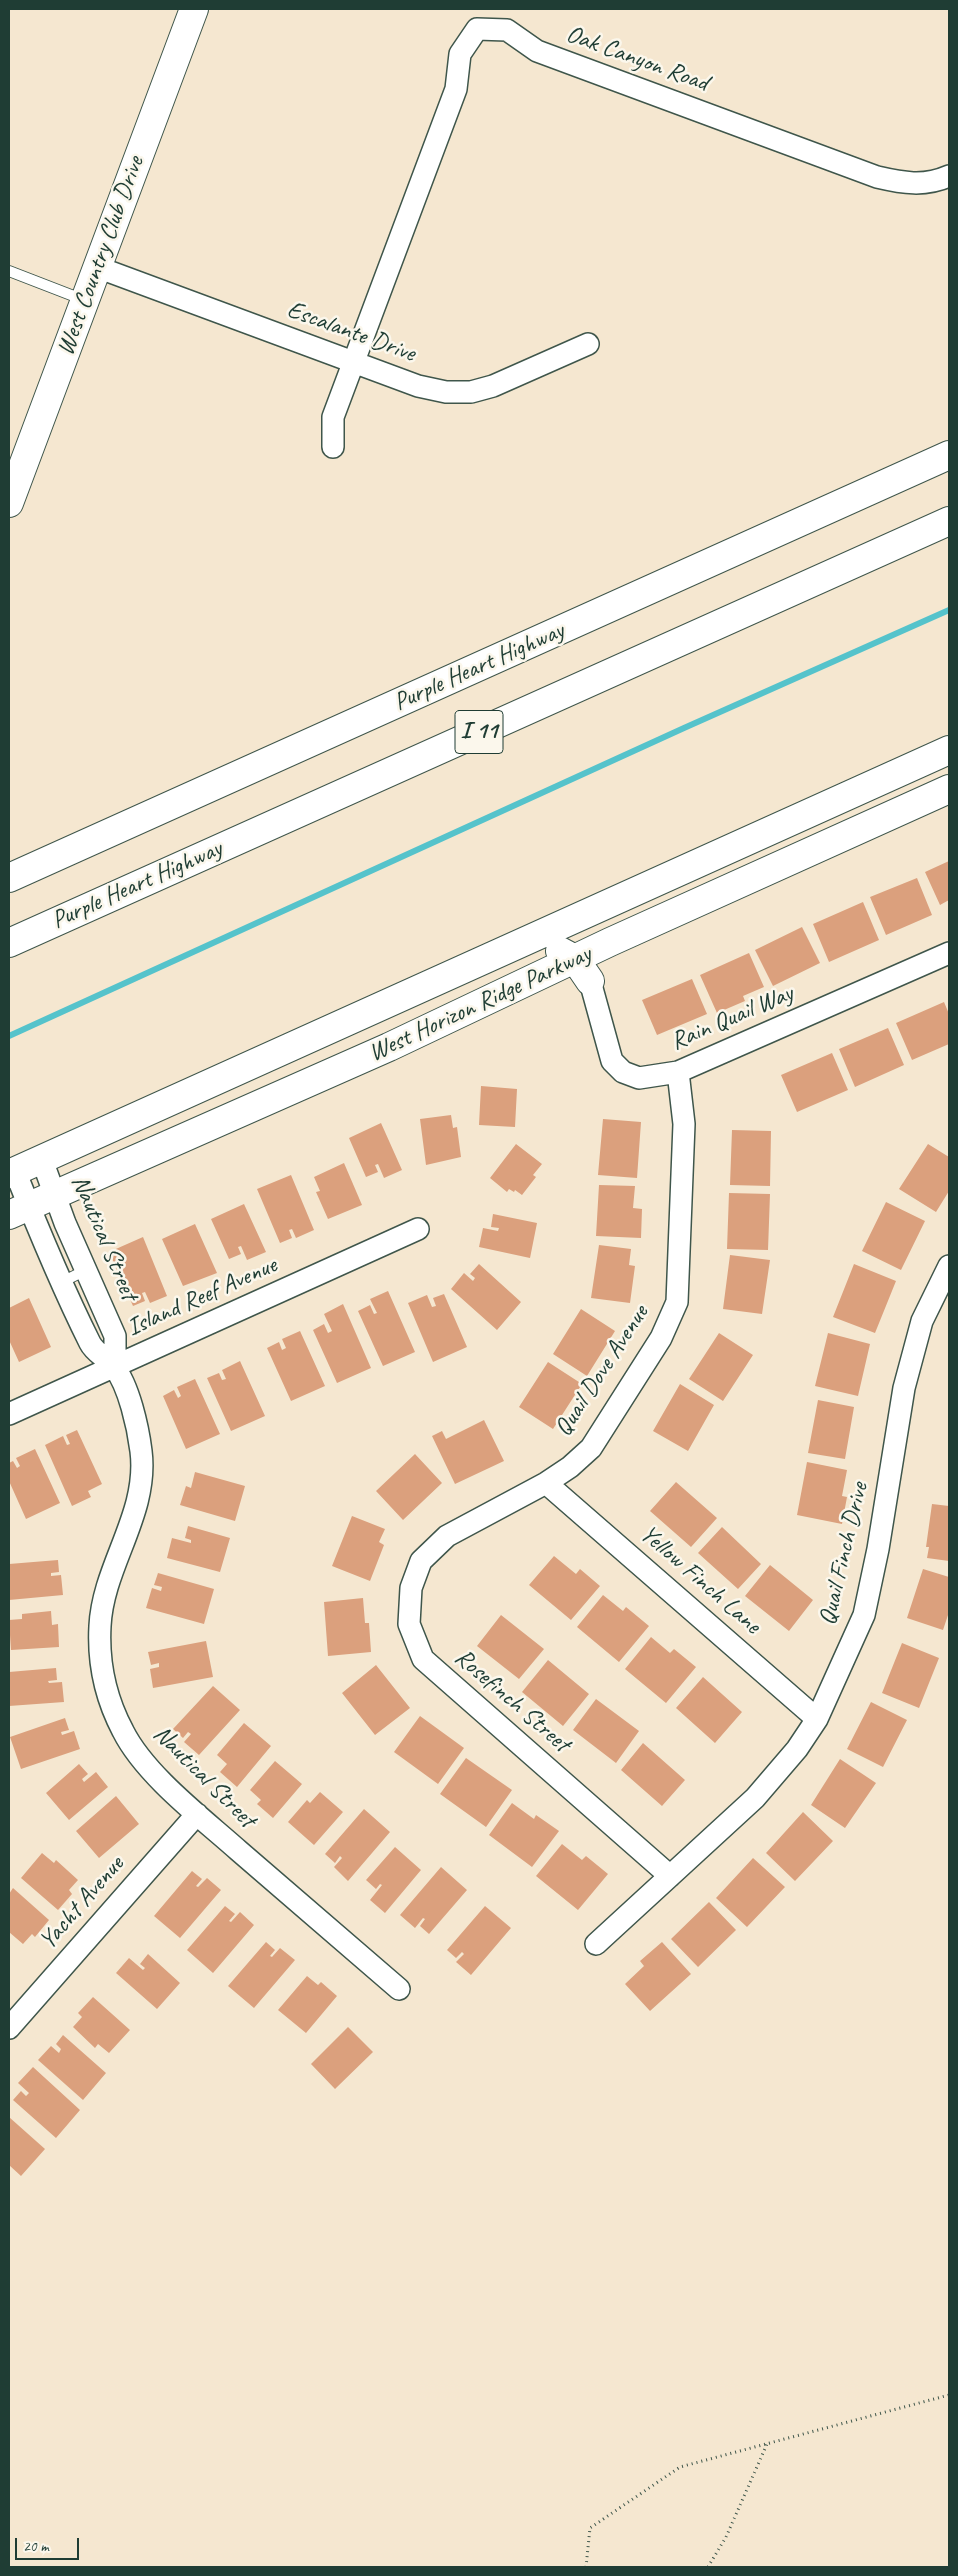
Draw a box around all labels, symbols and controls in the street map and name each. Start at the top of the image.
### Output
street label: Oak Canyon Road [562,19,712,99]
street label: West Country Club Drive [51,152,151,360]
street label: Escalante Drive [283,295,419,369]
street label: Purple Heart Highway [389,616,569,718]
road number: I 11 [455,710,503,754]
street label: Purple Heart Highway [47,834,227,936]
street label: West Horizon Ridge Parkway [364,939,596,1069]
street label: Rain Quail Way [666,979,798,1057]
street label: Nautical Street [64,1171,144,1305]
street label: Island Reef Avenue [122,1251,282,1343]
street label: Quail Dove Avenue [548,1300,656,1442]
street label: Quail Finch Drive [813,1480,875,1628]
street label: Yellow Finch Lane [633,1519,767,1641]
street label: Rosefinch Street [448,1643,576,1759]
street label: Nautical Street [147,1720,261,1834]
street label: Yacht Avenue [33,1850,131,1956]
scale bar [18,2528,81,2560]
text: 20 m [23,2537,49,2556]

